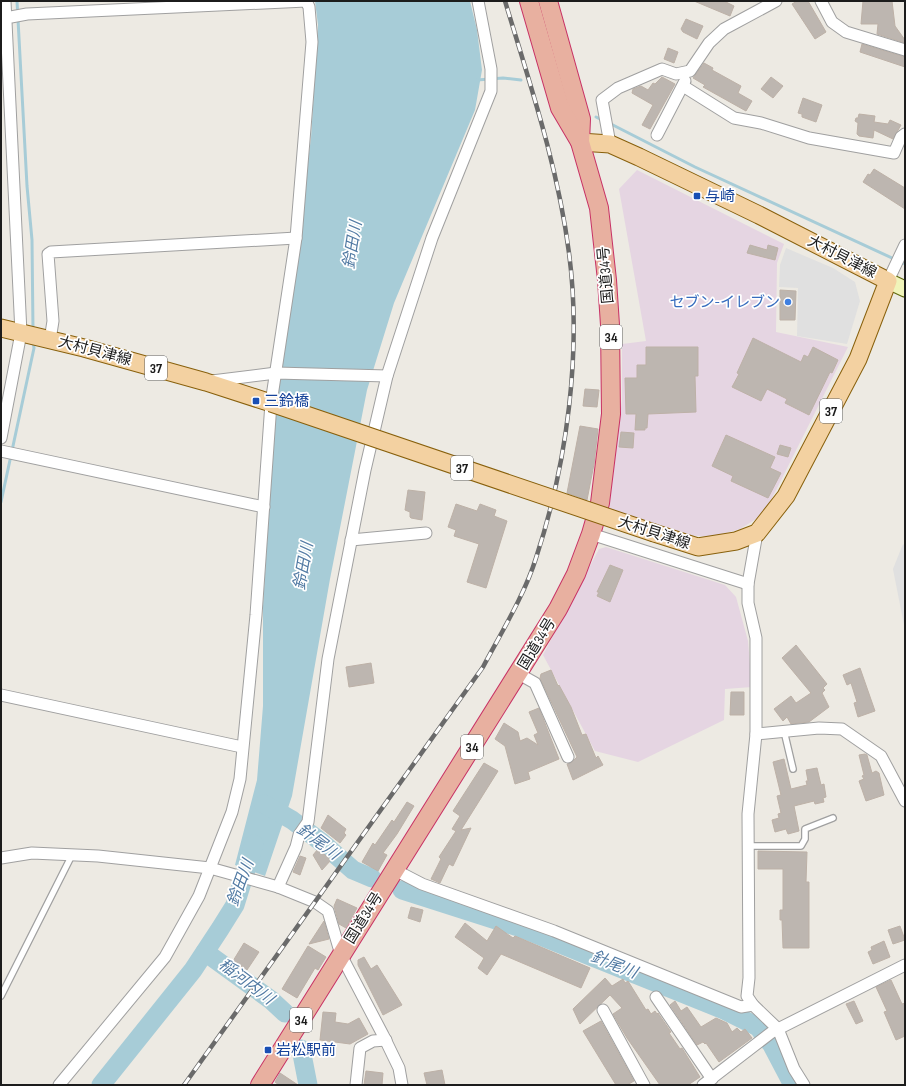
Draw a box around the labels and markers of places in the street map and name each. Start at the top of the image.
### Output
place label: 与崎 [705,187,735,206]
marker: 与崎 [692,191,702,201]
place label: セブン-イレブン [669,293,780,312]
marker: セブン-イレブン [783,297,793,307]
place label: 三鈴橋 [264,392,309,411]
marker: 三鈴橋 [251,396,261,406]
place label: 岩松駅前 [276,1041,336,1060]
marker: 岩松駅前 [263,1045,273,1055]

